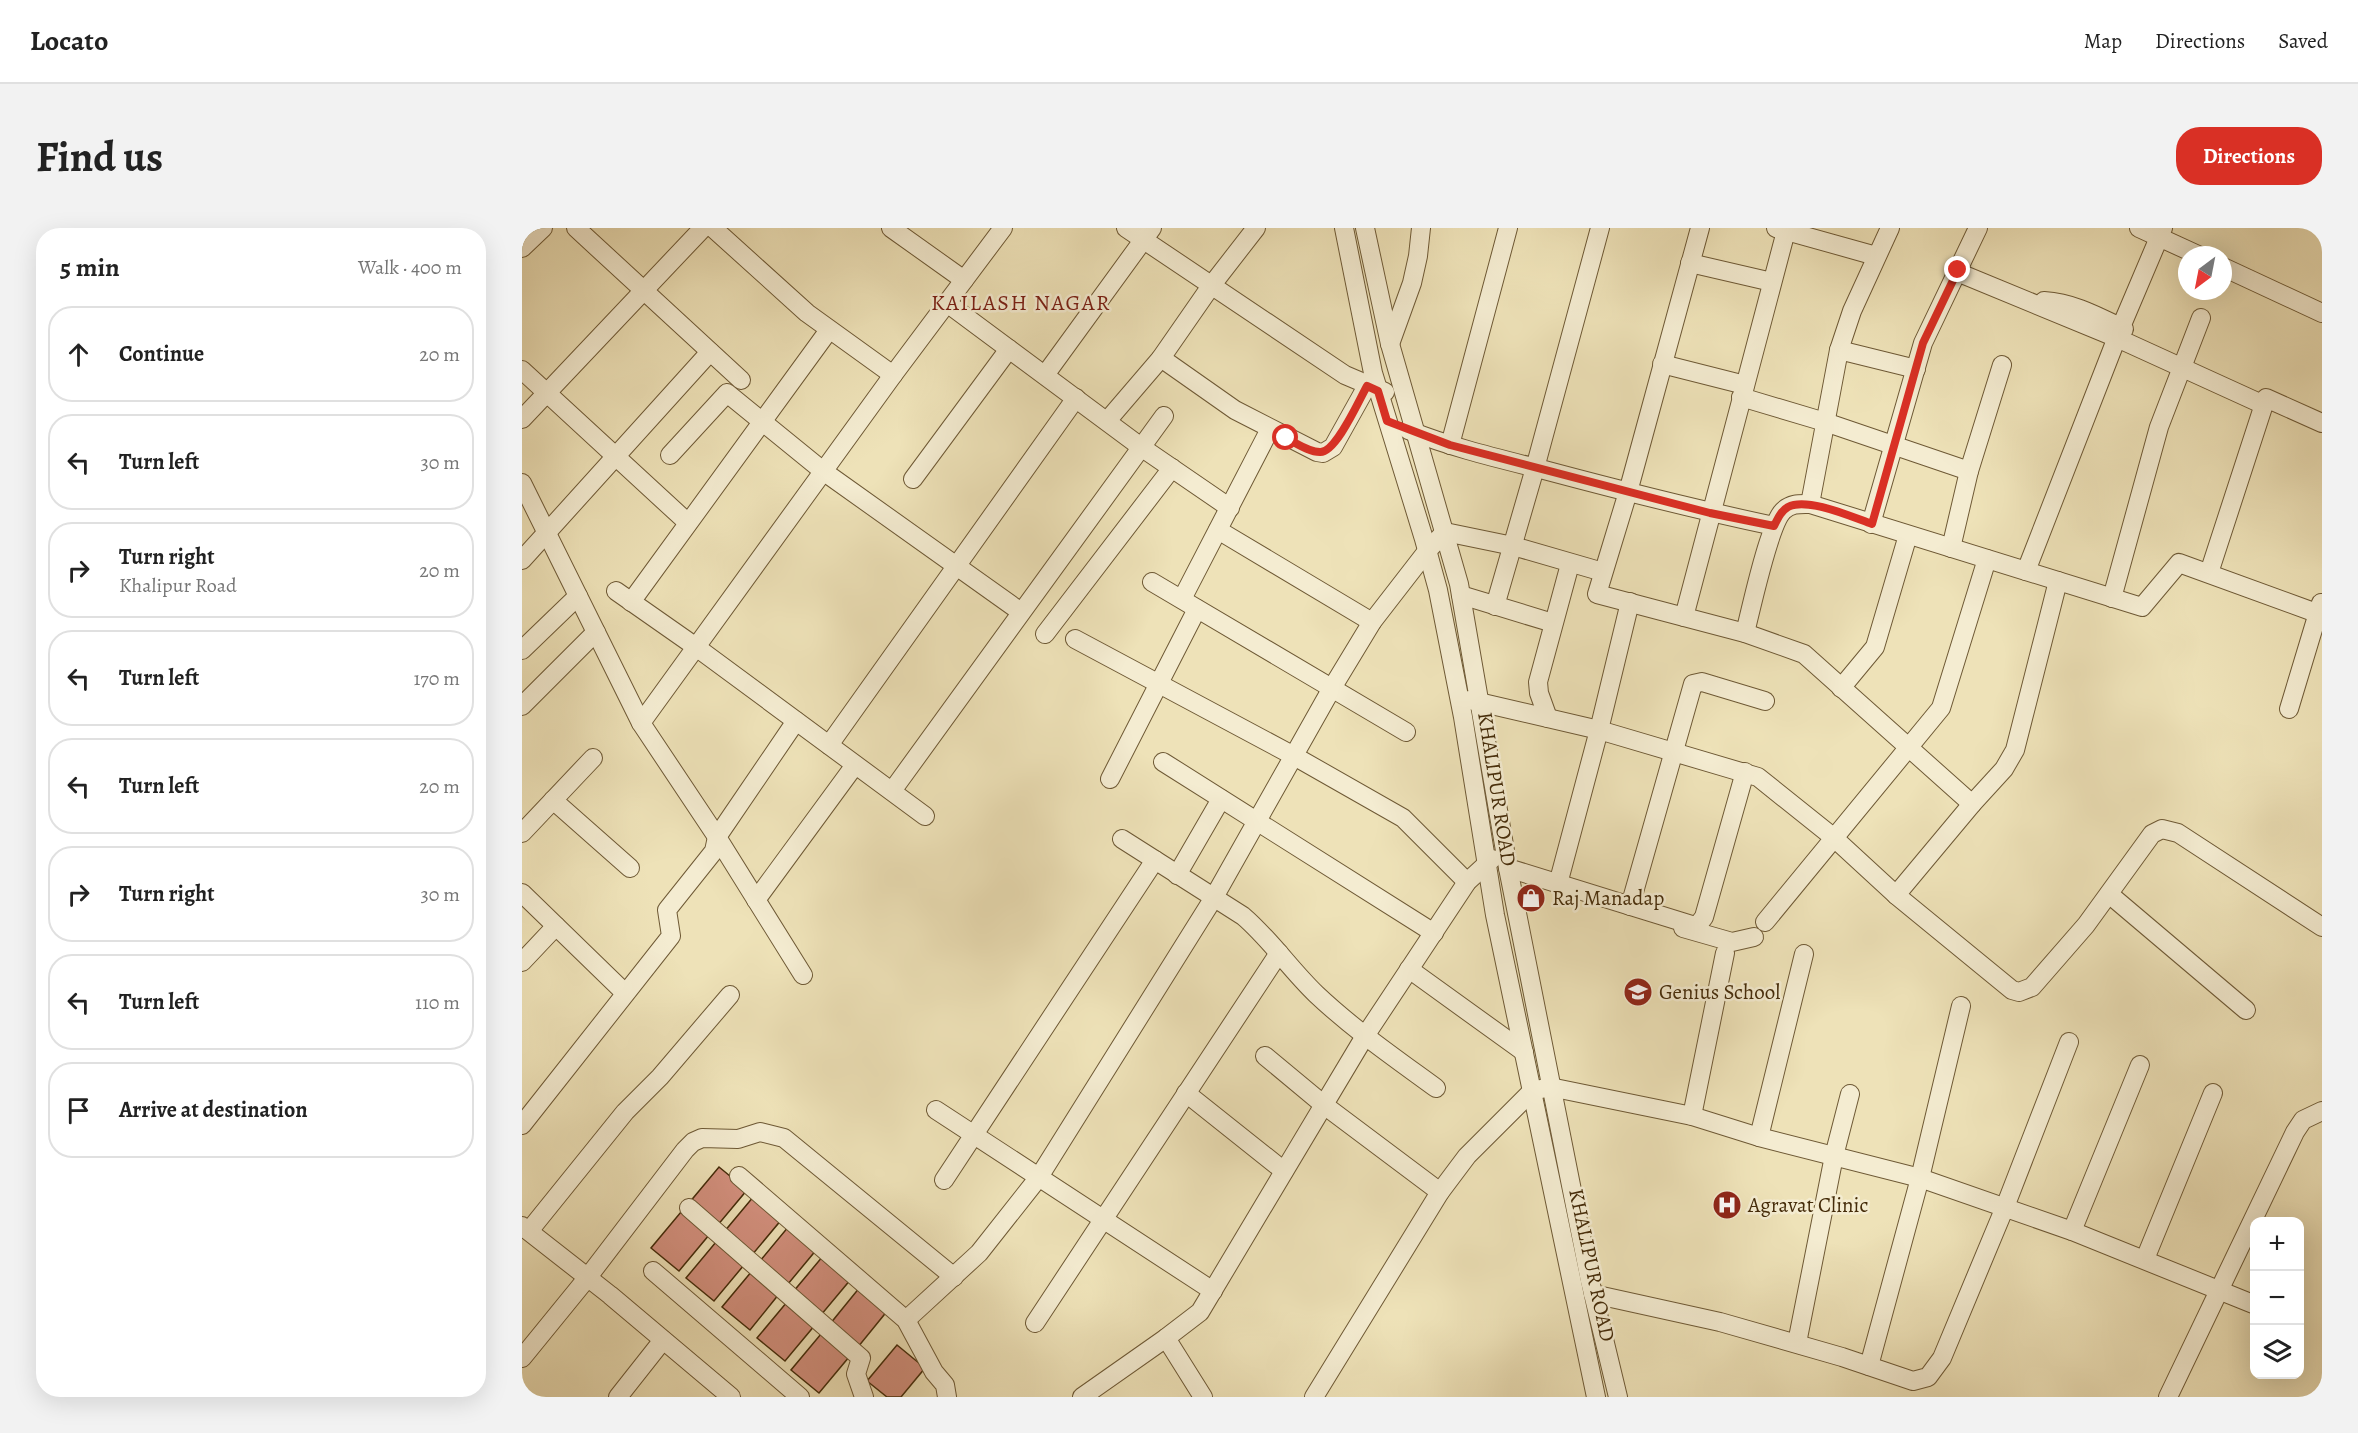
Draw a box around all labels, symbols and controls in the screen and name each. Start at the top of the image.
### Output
text: Locato [30,22,108,60]
text: Map [2084,27,2122,55]
text: Directions [2155,27,2245,55]
text: Saved [2278,27,2328,55]
button: Directions [2176,127,2322,185]
text: Find us [36,128,163,185]
north arrow [2178,246,2232,300]
text: 5 min [60,250,120,285]
text: Walk · 400 m [358,254,462,281]
route end [1944,256,1970,282]
district label: KAILASH NAGAR [931,288,1111,318]
icon: ahead [62,338,95,371]
text: Continue [119,339,204,369]
text: 20 m [419,341,460,368]
route start [1272,424,1298,450]
icon: left [62,446,95,479]
text: Turn left [119,447,199,477]
text: 30 m [420,449,460,476]
text: Turn right [119,542,215,572]
icon: right [62,554,95,587]
text: 20 m [419,557,460,584]
text: Khalipur Road [119,572,237,599]
icon: left [62,662,95,695]
text: Turn left [119,663,199,693]
text: 170 m [414,665,460,692]
street label: KHALIPUR ROAD [1471,710,1523,868]
icon: left [62,770,95,803]
text: Turn left [119,771,199,801]
text: 20 m [419,773,460,800]
icon: right [62,878,95,911]
text: Turn right [119,879,215,909]
text: 30 m [420,881,460,908]
shop icon: Raj Manadap [1515,882,1547,914]
place label: Raj Manadap [1552,884,1664,912]
school or university icon: Genius School [1622,976,1654,1008]
place label: Genius School [1659,978,1780,1006]
icon: left [62,986,95,1019]
text: Turn left [119,987,199,1017]
text: 110 m [415,989,460,1016]
icon: arrive [62,1094,95,1127]
text: Arrive at destination [119,1095,308,1125]
street label: KHALIPUR ROAD [1562,1186,1622,1344]
hospital icon: Agravat Clinic [1711,1189,1743,1221]
place label: Agravat Clinic [1747,1191,1869,1219]
map controls [2250,1217,2304,1379]
button: + [2250,1217,2304,1271]
button: − [2250,1271,2304,1325]
button: layers [2250,1325,2304,1379]

